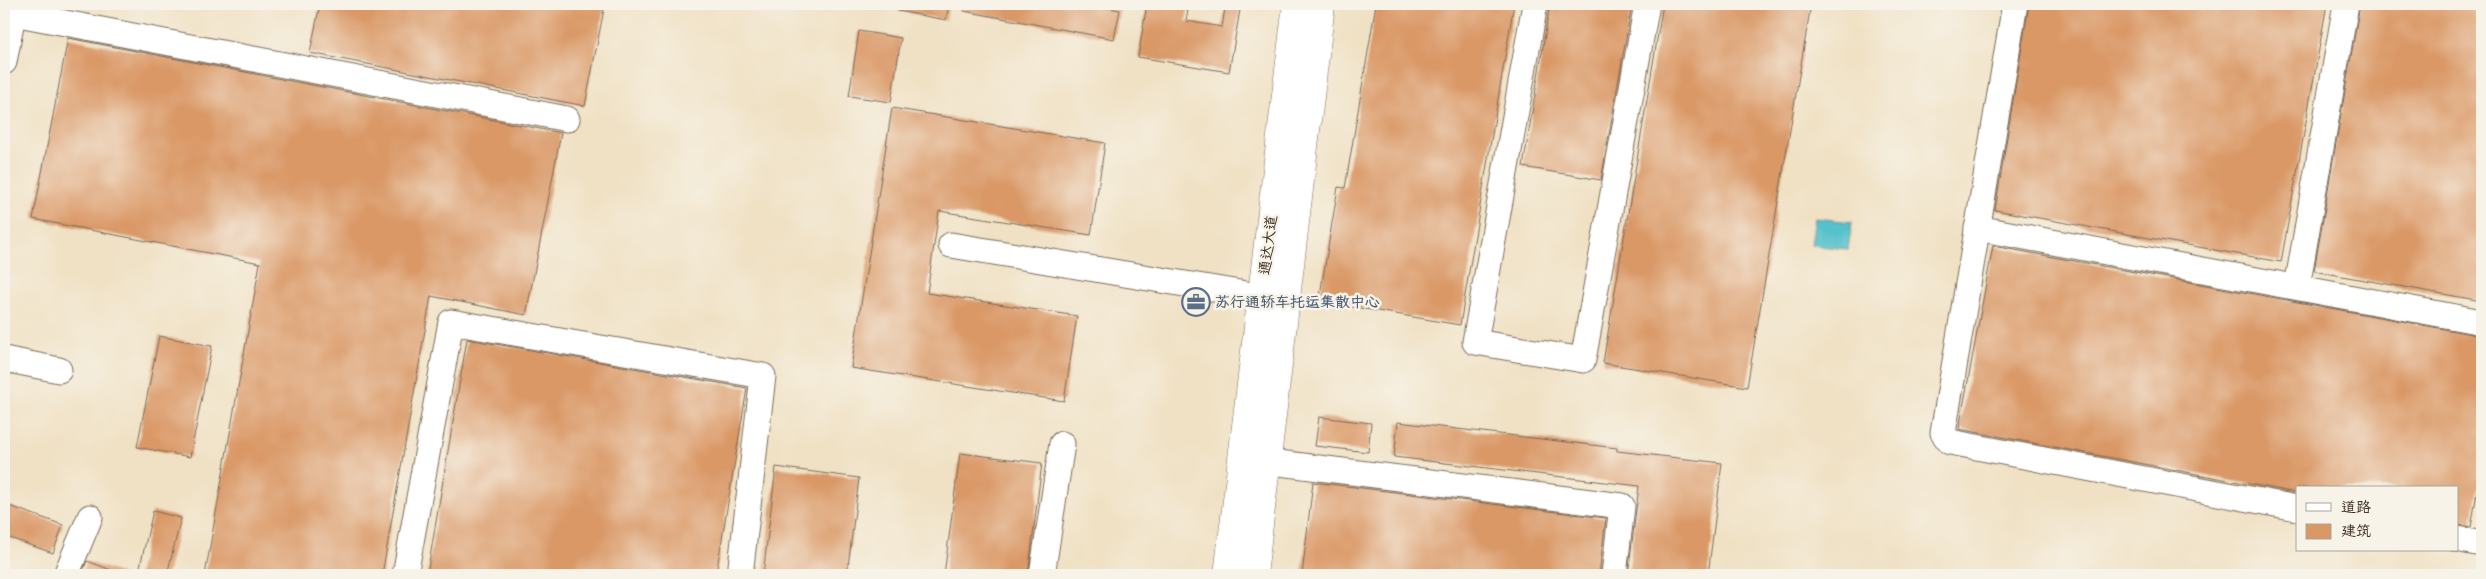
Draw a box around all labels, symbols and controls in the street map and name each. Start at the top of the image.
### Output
street label: 通达大道 [1253,214,1285,276]
office icon: 苏行通轿车托运集散中心 [1181,287,1211,317]
place label: 苏行通轿车托运集散中心 [1215,291,1380,315]
legend [2296,486,2458,552]
text: 道路 [2341,496,2371,520]
text: 建筑 [2341,520,2371,544]

